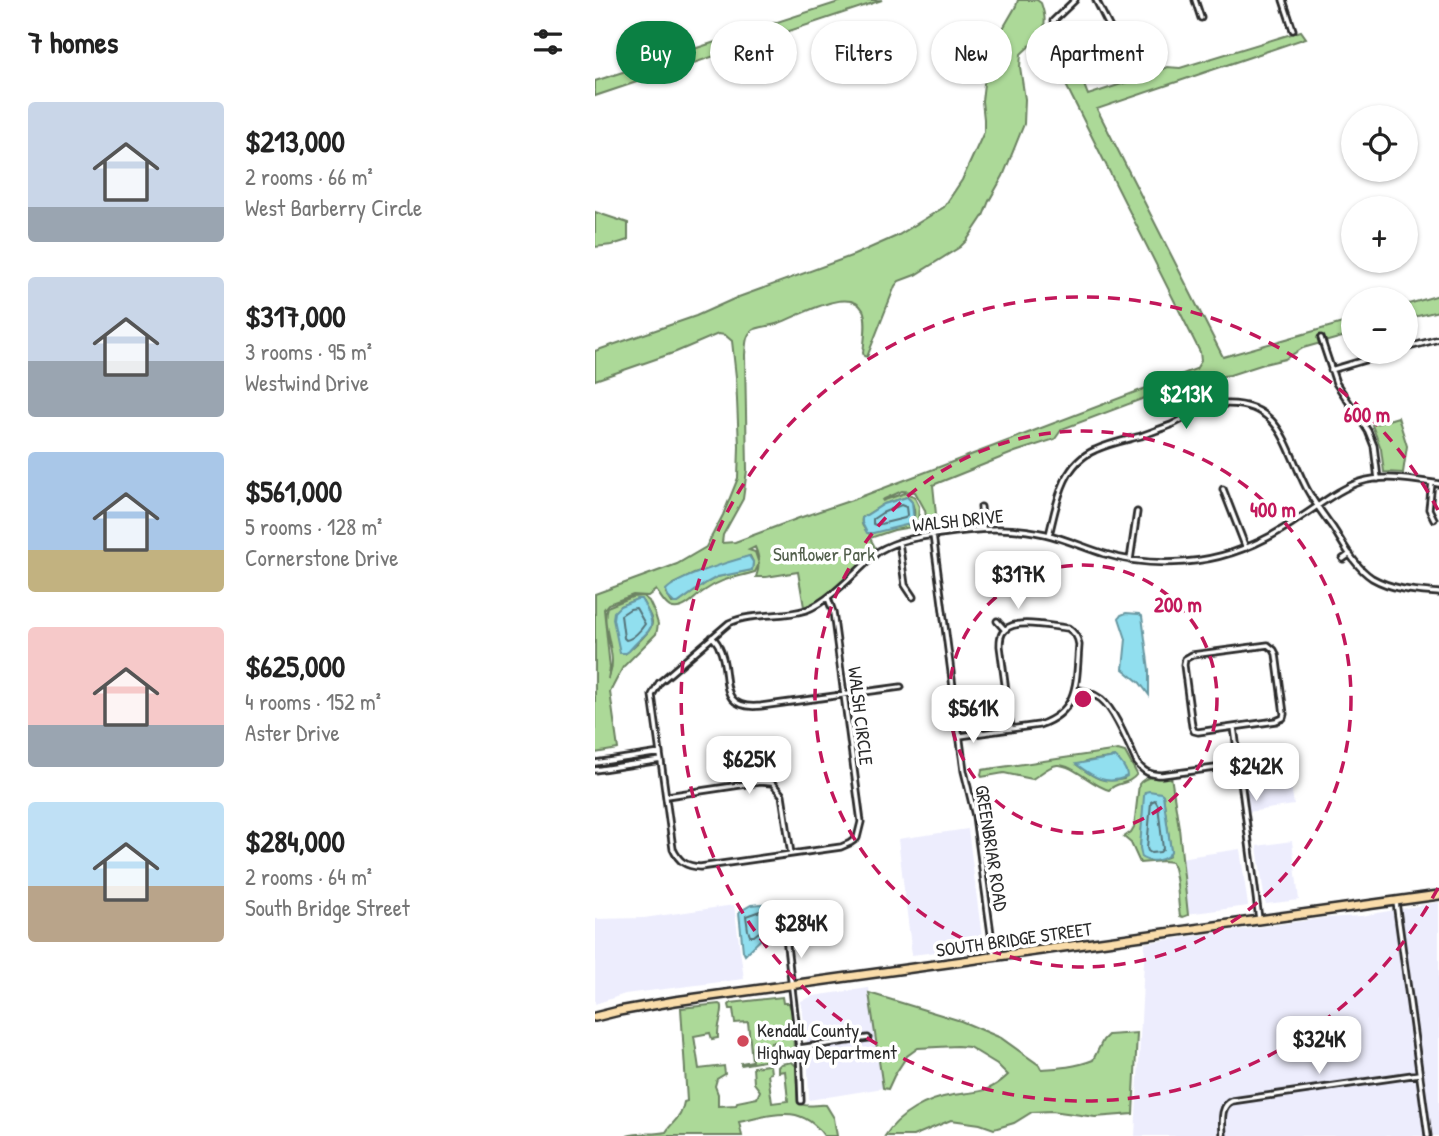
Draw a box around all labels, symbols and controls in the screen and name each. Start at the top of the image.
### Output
chip: Buy [616,21,696,84]
chip: Rent [710,21,797,84]
chip: Filters [811,21,917,84]
chip: New [931,21,1012,84]
chip: Apartment [1026,21,1168,84]
text: 7 homes [28,22,118,62]
icon: filters [529,23,567,61]
map controls [1341,105,1418,364]
button: locate [1341,105,1418,182]
text: $213,000 [245,121,345,161]
icon: home [84,130,168,214]
text: 2 rooms · 66 m² [245,161,373,192]
text: West Barberry Circle [245,192,422,223]
button: + [1341,196,1418,273]
button: − [1341,287,1418,364]
text: $317,000 [245,296,346,336]
icon: home [84,305,168,389]
text: 3 rooms · 95 m² [245,336,372,367]
text: Westwind Drive [245,367,369,398]
pin: $213K [1137,372,1235,431]
text: $213K [1159,378,1213,409]
text: 600 m [1344,400,1390,429]
text: $561,000 [245,471,342,511]
icon: home [84,480,168,564]
text: 400 m [1250,495,1296,524]
street label: WALSH DRIVE [911,502,1005,538]
text: 5 rooms · 128 m² [245,511,382,542]
park label: Sunflower Park [773,541,875,567]
text: Cornerstone Drive [245,542,398,573]
pin: $317K [969,552,1067,611]
text: $317K [991,558,1045,589]
text: 200 m [1154,590,1202,619]
text: $625,000 [245,646,345,686]
icon: home [84,655,168,739]
street label: WALSH CIRCLE [842,665,880,768]
text: 4 rooms · 152 m² [245,686,381,717]
pin: $561K [924,686,1022,745]
centre of rings [1071,687,1095,711]
text: $561K [948,692,998,723]
text: Aster Drive [245,717,340,748]
pin: $625K [700,736,798,796]
text: $625K [722,743,776,774]
pin: $242K [1207,744,1305,803]
text: $242K [1229,750,1283,781]
street label: GREENBRIAR ROAD [969,783,1015,913]
text: $284,000 [245,821,345,861]
icon: home [84,830,168,914]
text: 2 rooms · 64 m² [245,861,372,892]
text: South Bridge Street [245,892,410,923]
pin: $284K [752,900,850,960]
text: $284K [774,907,828,938]
street label: SOUTH BRIDGE STREET [934,915,1095,963]
pin: $324K [1270,1016,1368,1076]
place label: Kendall County Highway Department [757,1017,897,1065]
text: $324K [1292,1023,1346,1054]
marker: Kendall County Highway Department [735,1033,751,1049]

